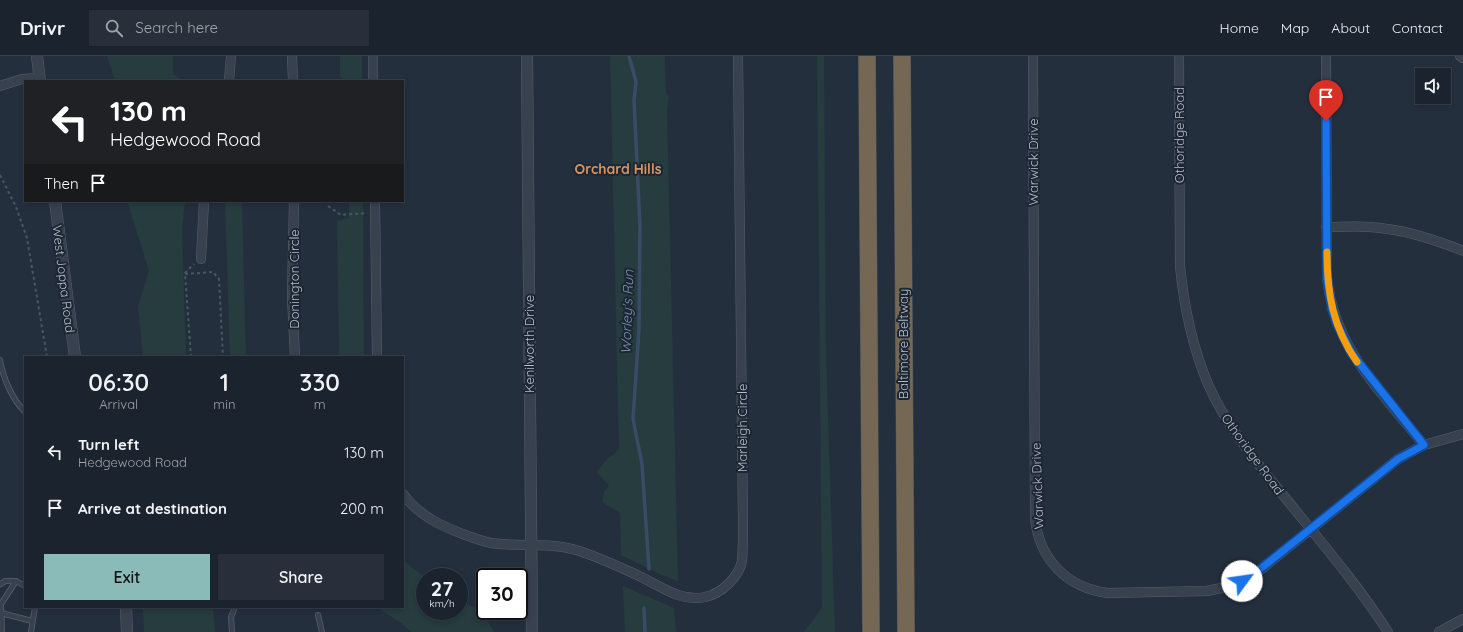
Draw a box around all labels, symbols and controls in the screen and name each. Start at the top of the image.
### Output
search box [89,10,369,46]
text: Drivr [20,16,65,40]
icon: search [103,17,125,39]
text: Search here [135,18,218,37]
text: Home [1220,19,1259,37]
text: Map [1281,19,1309,37]
text: About [1331,19,1370,37]
text: Contact [1392,19,1443,37]
map controls [1415,68,1451,104]
button: sound [1415,68,1451,104]
pin [1309,80,1343,121]
icon: arrive [1315,86,1337,108]
street label: Othoridge Road [1171,87,1187,183]
text: 130 m [110,93,187,128]
icon: left [44,96,96,148]
street label: Warwick Drive [1025,118,1041,206]
text: Hedgewood Road [110,128,261,151]
district label: Orchard Hills [575,160,662,178]
icon: arrive [87,172,109,194]
text: Then [44,174,79,193]
street label: West Joppa Road [49,224,79,334]
street label: Donington Circle [286,229,302,329]
water label: Worley's Run [617,269,637,354]
street label: Baltimore Beltway [895,289,911,399]
street label: Kenilworth Drive [521,295,537,393]
text: 06:30 [88,367,149,397]
text: 1 [220,367,229,397]
text: 330 [300,367,340,397]
street label: Marleigh Circle [734,384,750,472]
text: Arrival [99,396,138,412]
text: min [213,396,235,412]
text: m [314,396,326,412]
street label: Othoridge Road [1218,410,1288,498]
text: Turn left [78,435,140,454]
icon: left [44,441,66,463]
street label: Warwick Drive [1027,442,1047,530]
text: 130 m [344,443,384,462]
text: Hedgewood Road [78,454,187,470]
icon: arrive [44,497,66,519]
text: Arrive at destination [78,499,227,518]
text: 200 m [340,499,384,518]
button: Exit [44,554,210,600]
button: Share [218,554,384,600]
position arrow [1221,560,1263,602]
speed limit sign: 30 [476,568,528,620]
text: 27 [431,576,453,601]
text: km/h [429,597,455,610]

